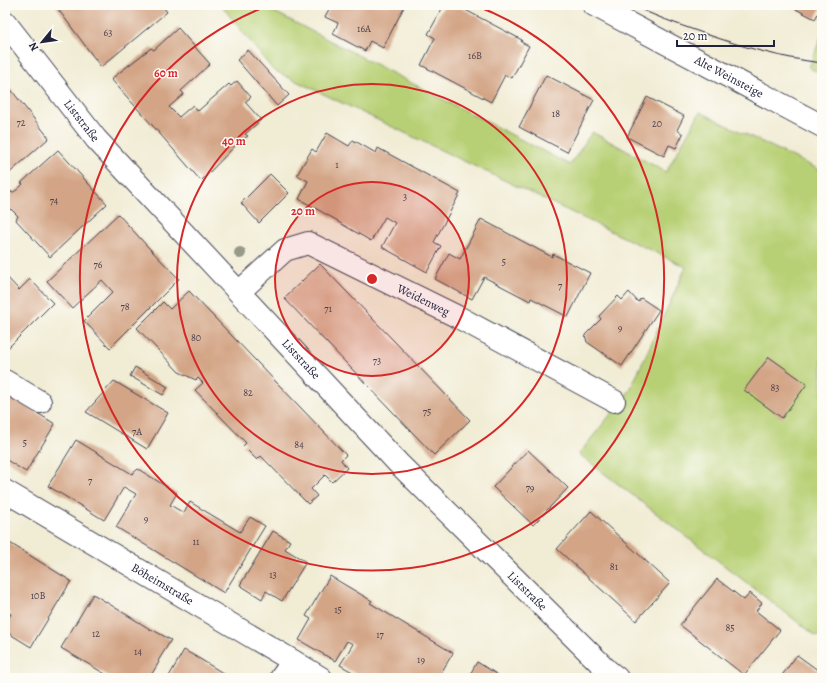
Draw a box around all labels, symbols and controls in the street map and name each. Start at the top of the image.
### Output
north arrow [22,22,62,62]
house number: 16A [357,22,371,35]
scale bar [677,22,774,48]
house number: 63 [104,26,112,39]
text: 20 m [683,28,707,44]
text: N [25,39,42,54]
house number: 16B [468,49,482,62]
street label: Alte Weinsteige [691,51,767,102]
text: 60 m [154,65,178,81]
street label: Liststraße [60,96,103,145]
house number: 18 [552,107,560,120]
house number: 72 [17,116,26,129]
house number: 20 [652,117,662,130]
text: 40 m [222,133,246,149]
house number: 1 [335,158,339,171]
house number: 3 [403,190,407,203]
house number: 74 [50,194,59,207]
text: 20 m [291,203,315,219]
house number: 5 [502,255,506,268]
house number: 76 [94,258,103,271]
centre of rings [365,272,379,286]
house number: 7 [558,279,563,292]
street label: Weidenweg [393,280,452,320]
house number: 78 [120,300,130,313]
house number: 71 [324,302,332,315]
house number: 9 [618,321,623,334]
house number: 80 [191,331,201,344]
street label: Liststraße [278,335,324,383]
house number: 73 [373,354,381,367]
house number: 83 [770,381,780,394]
house number: 82 [243,386,253,399]
house number: 75 [423,405,431,418]
house number: 7A [132,425,142,438]
house number: 5 [23,436,27,449]
house number: 84 [294,438,304,451]
house number: 7 [88,474,93,487]
house number: 79 [526,481,535,494]
house number: 9 [144,512,149,525]
house number: 11 [193,535,200,548]
street label: Böheimstraße [129,559,197,609]
house number: 81 [610,560,619,573]
house number: 13 [269,568,277,581]
street label: Liststraße [504,568,550,614]
house number: 10B [31,589,45,602]
house number: 15 [334,603,342,616]
house number: 85 [725,621,735,634]
house number: 12 [92,627,100,640]
house number: 17 [376,628,385,641]
house number: 14 [134,645,142,658]
house number: 19 [417,653,425,666]

